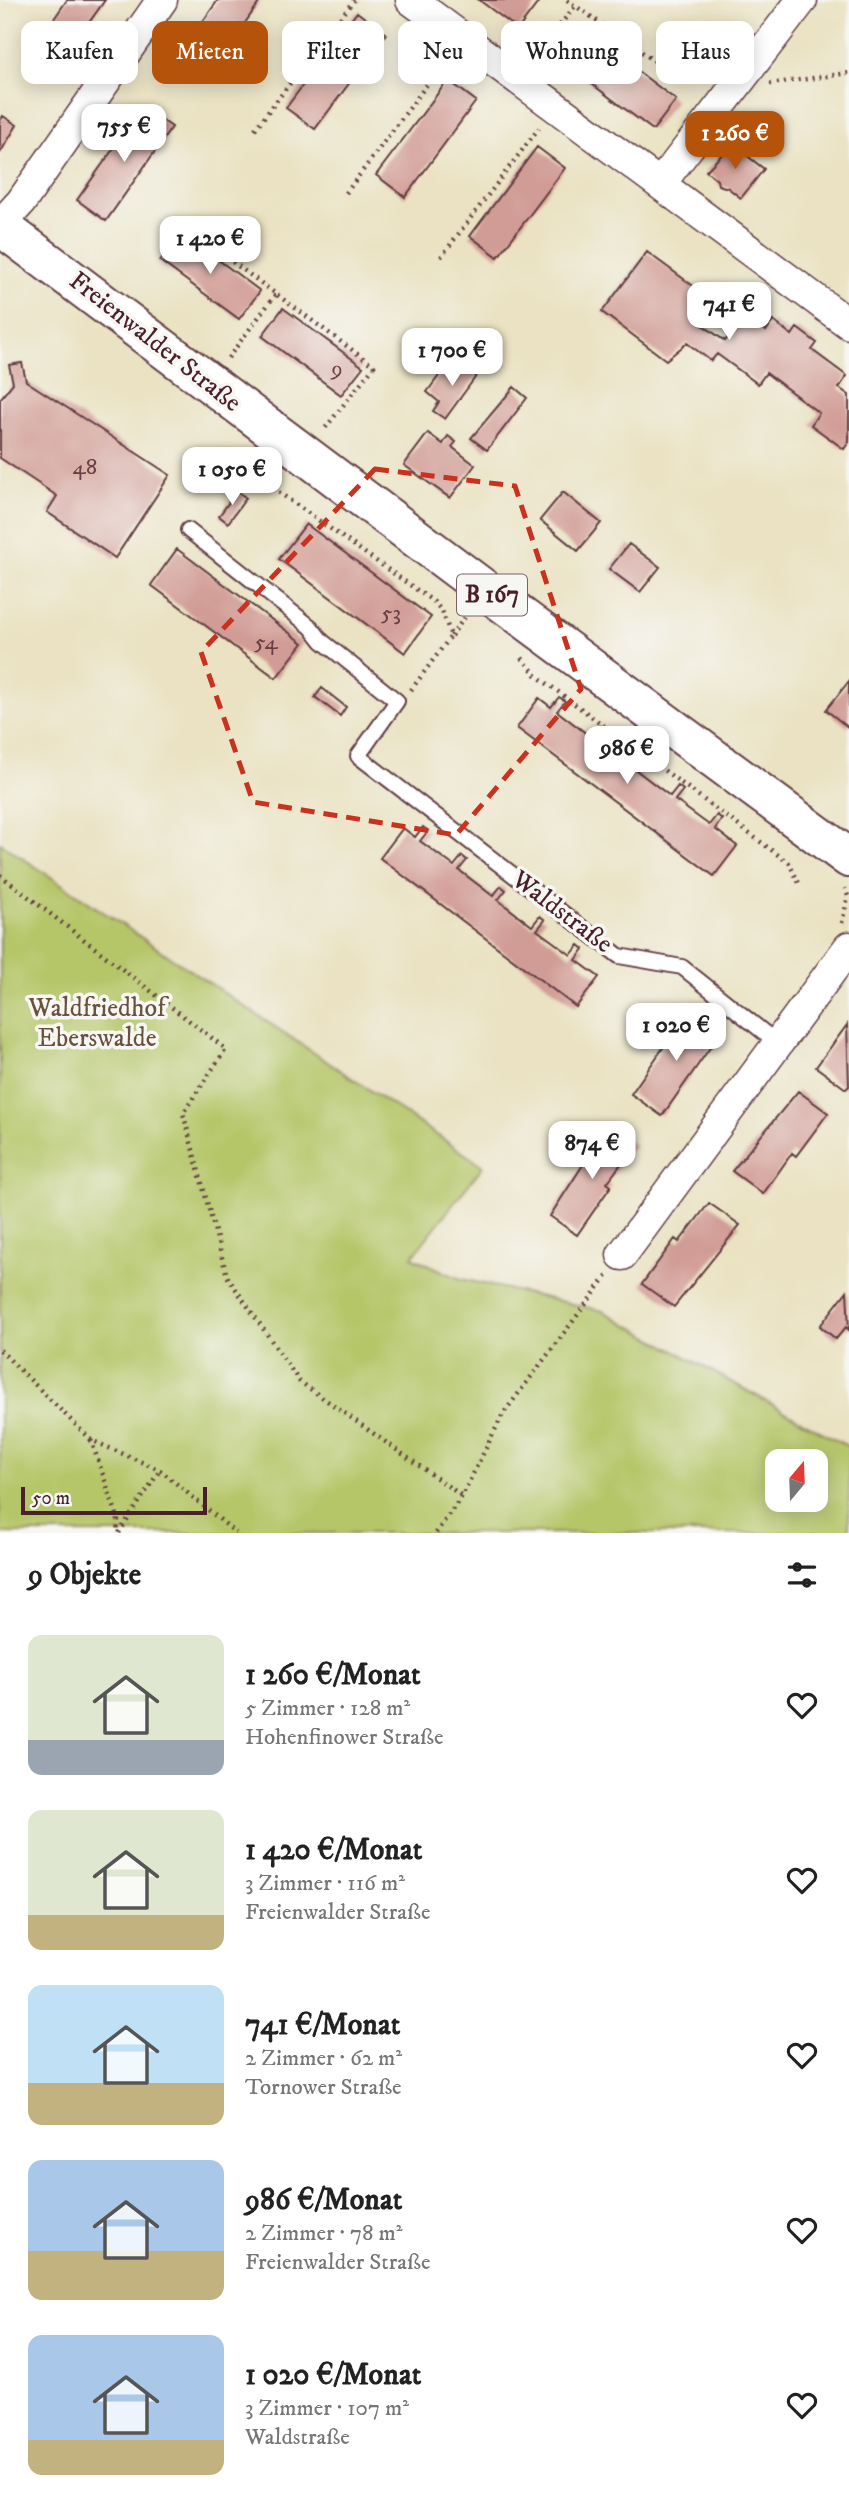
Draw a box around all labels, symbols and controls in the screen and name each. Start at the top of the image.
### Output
chip: Kaufen [21,21,138,84]
chip: Mieten [152,21,268,84]
chip: Filter [282,21,384,84]
chip: Neu [398,21,487,84]
chip: Wohnung [501,21,642,84]
chip: Haus [656,21,754,84]
pin: 755 € [75,104,173,164]
pin: 1 260 € [670,111,800,171]
text: 755 € [97,112,151,141]
text: 1 260 € [701,119,769,148]
pin: 1 420 € [145,216,275,276]
text: 1 420 € [176,224,244,253]
street label: Freienwalder Straße [62,264,248,420]
pin: 741 € [680,282,778,342]
text: 741 € [703,290,755,319]
pin: 1 700 € [387,328,517,388]
text: 1 700 € [418,336,486,365]
house number: 9 [330,355,343,384]
pin: 1 050 € [167,448,297,507]
house number: 48 [73,453,97,482]
text: 1 050 € [198,455,266,484]
road number: B 167 [457,574,527,616]
house number: 53 [381,599,401,628]
house number: 54 [254,628,278,657]
pin: 986 € [578,726,676,786]
text: 986 € [600,734,654,763]
street label: Waldstraße [504,863,619,961]
park label: Waldfriedhof Eberswalde [28,992,169,1055]
pin: 1 020 € [611,1004,741,1063]
text: 1 020 € [642,1011,710,1040]
pin: 874 € [543,1122,641,1181]
text: 874 € [565,1129,619,1158]
north arrow [765,1449,828,1512]
map controls [765,1449,828,1512]
scale bar [21,1484,206,1516]
text: 50 m [32,1487,70,1510]
icon: filters [783,1556,821,1594]
text: 9 Objekte [28,1557,141,1594]
text: 1 260 €/Monat [245,1657,421,1694]
icon: home [84,1663,168,1747]
icon: heart [783,1686,821,1724]
text: 5 Zimmer · 128 m² [245,1694,410,1723]
text: Hohenfinower Straße [245,1723,444,1752]
text: 1 420 €/Monat [245,1832,422,1869]
icon: home [84,1838,168,1922]
icon: heart [783,1861,821,1899]
text: 3 Zimmer · 116 m² [245,1869,405,1898]
text: Freienwalder Straße [245,1898,430,1927]
text: 741 €/Monat [245,2007,400,2044]
icon: home [84,2013,168,2097]
icon: heart [783,2036,821,2074]
text: 2 Zimmer · 62 m² [245,2044,402,2073]
text: Tornower Straße [245,2073,402,2102]
text: 986 €/Monat [245,2182,402,2219]
icon: home [84,2188,168,2272]
icon: heart [783,2211,821,2249]
text: 2 Zimmer · 78 m² [245,2219,403,2248]
text: Freienwalder Straße [245,2248,430,2277]
text: 1 020 €/Monat [245,2357,421,2394]
icon: home [84,2363,168,2447]
icon: heart [783,2386,821,2424]
text: 3 Zimmer · 107 m² [245,2394,409,2423]
text: Waldstraße [245,2423,350,2452]

